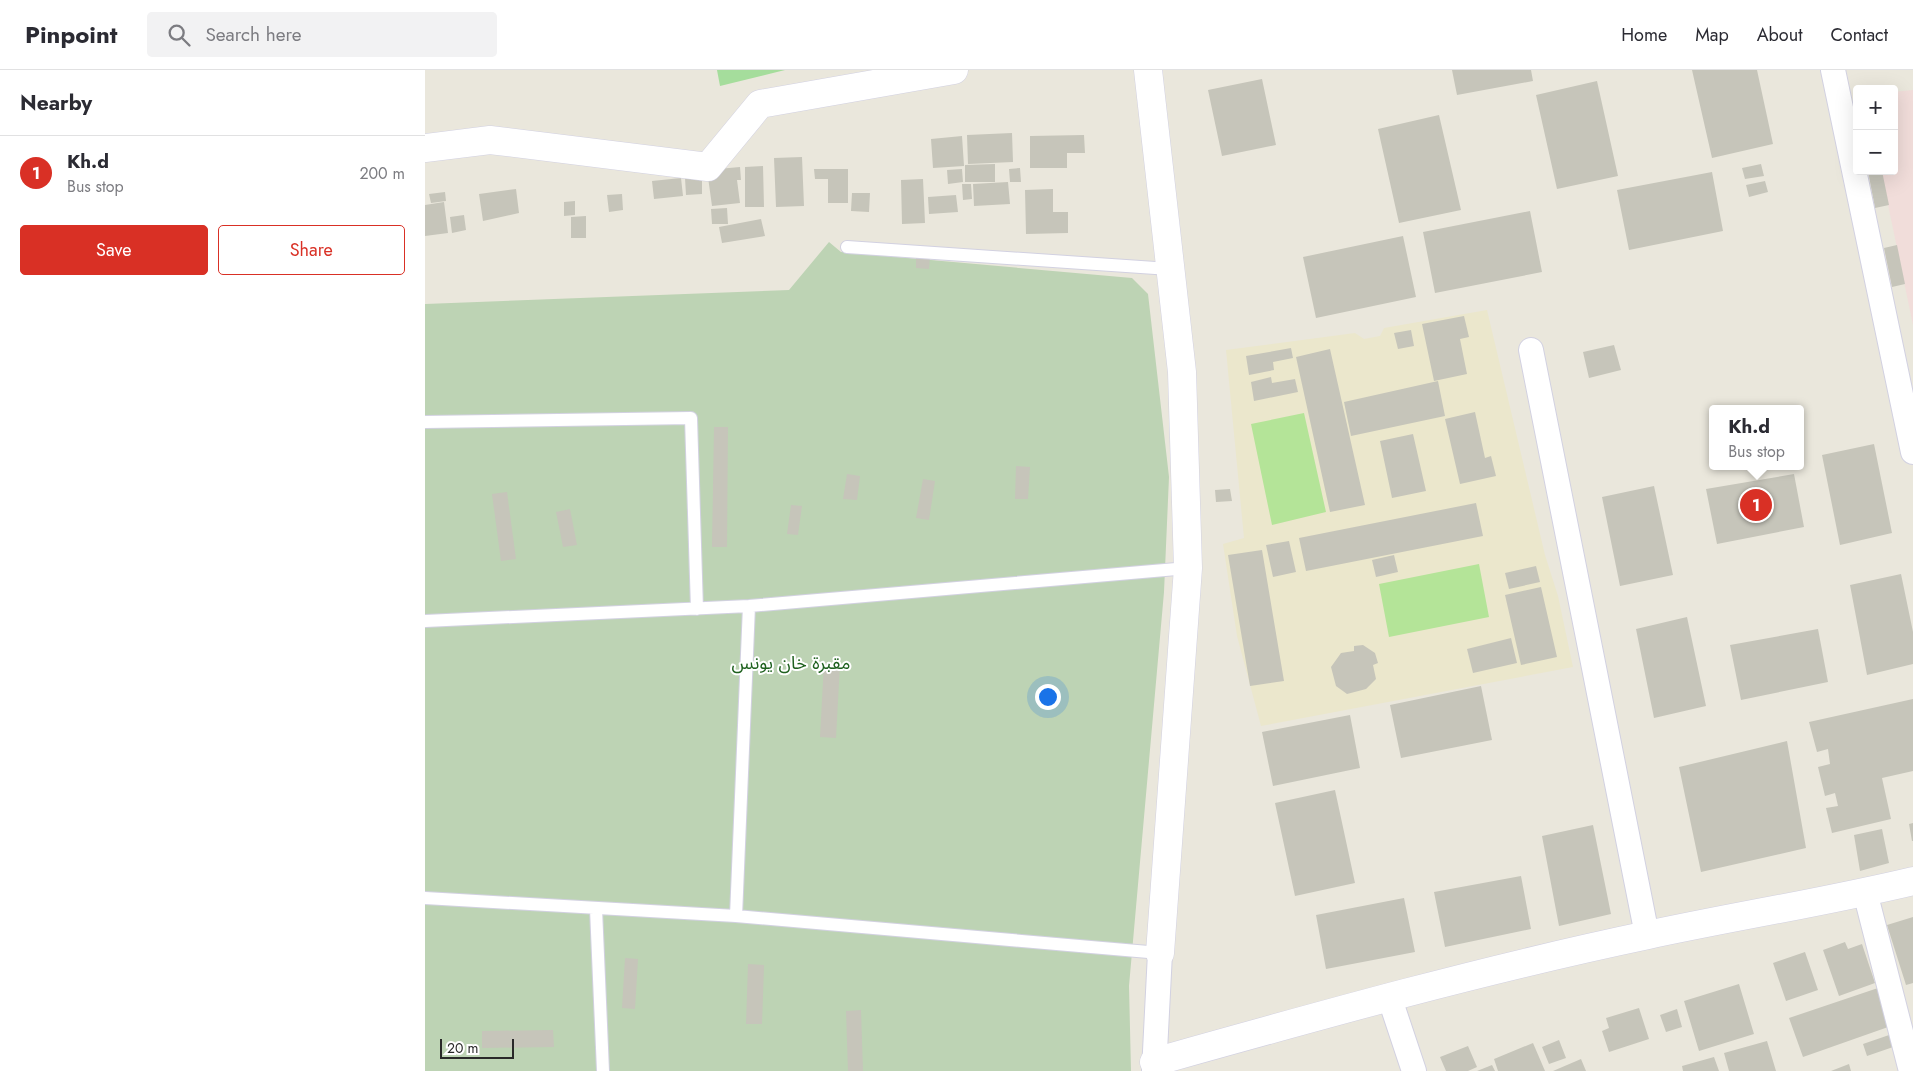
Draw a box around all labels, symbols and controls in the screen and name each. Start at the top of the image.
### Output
search box [147,12,497,57]
text: Pinpoint [25,17,117,52]
icon: search [165,21,193,49]
text: Search here [205,21,302,48]
text: Home [1621,22,1667,48]
text: Map [1695,22,1729,48]
text: About [1757,22,1802,48]
text: Contact [1830,22,1888,48]
map controls [1853,85,1898,175]
button: + [1853,85,1898,130]
text: Nearby [20,88,92,118]
button: − [1853,130,1898,175]
text: Kh.d [67,148,109,175]
text: 1 [32,162,40,185]
text: 200 m [359,162,405,185]
text: Bus stop [67,175,124,198]
button: Save [20,225,208,275]
button: Share [218,225,405,275]
popup [1709,405,1804,470]
text: Kh.d [1728,413,1770,440]
text: Bus stop [1728,440,1785,463]
pin: 1 [1740,486,1772,524]
park label: مقبرة خان يونس [732,650,850,676]
your location [1035,684,1061,710]
scale bar [440,1036,514,1059]
text: 20 m [447,1038,479,1058]

